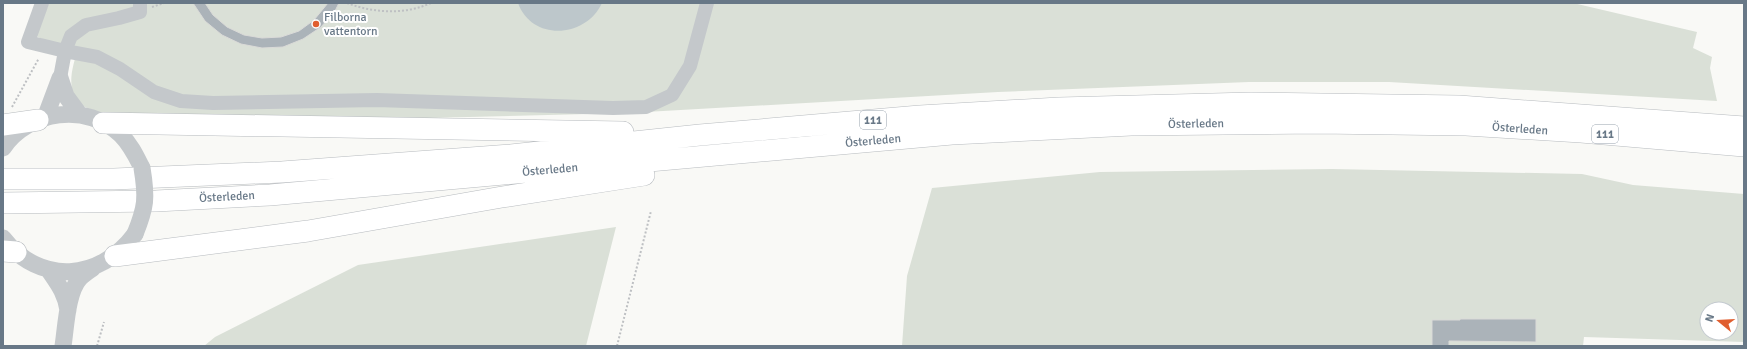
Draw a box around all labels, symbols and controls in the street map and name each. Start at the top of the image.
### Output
place label: Filborna vattentorn [324,10,378,39]
marker: Filborna vattentorn [311,19,321,29]
road number: 111 [860,111,886,129]
street label: Österleden [1168,116,1224,132]
street label: Österleden [1492,120,1548,138]
road number: 111 [1592,125,1618,143]
street label: Österleden [844,131,902,151]
street label: Österleden [521,160,579,180]
street label: Österleden [199,188,255,206]
north arrow [1699,301,1739,341]
text: N [1703,312,1717,324]

